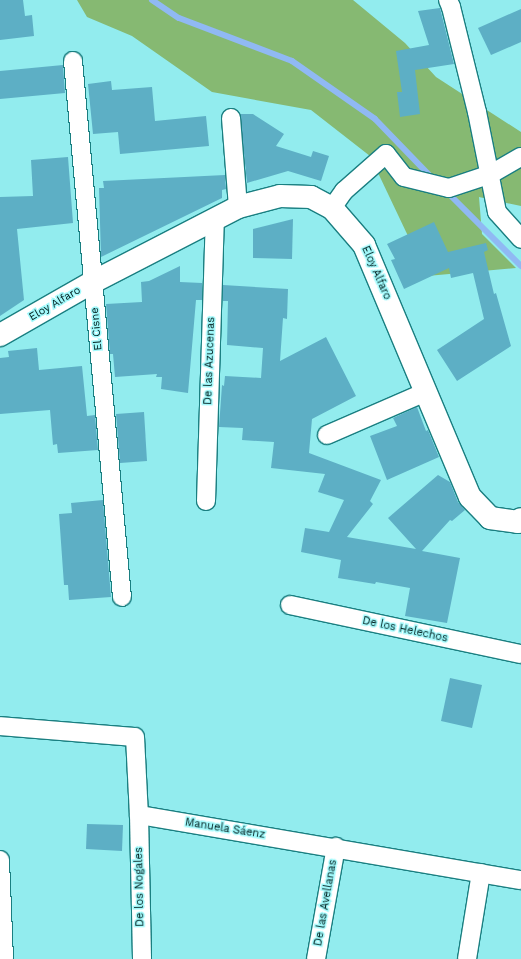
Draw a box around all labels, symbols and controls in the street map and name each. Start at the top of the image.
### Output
street label: Eloy Alfaro [358,244,394,302]
street label: Eloy Alfaro [27,284,83,324]
street label: El Cisne [89,307,105,351]
street label: De las Azucenas [202,317,218,405]
street label: De los Helechos [361,615,449,645]
street label: Manuela Sáenz [184,816,266,842]
street label: De los Nogales [133,847,147,927]
street label: De las Avellanas [312,859,340,947]

